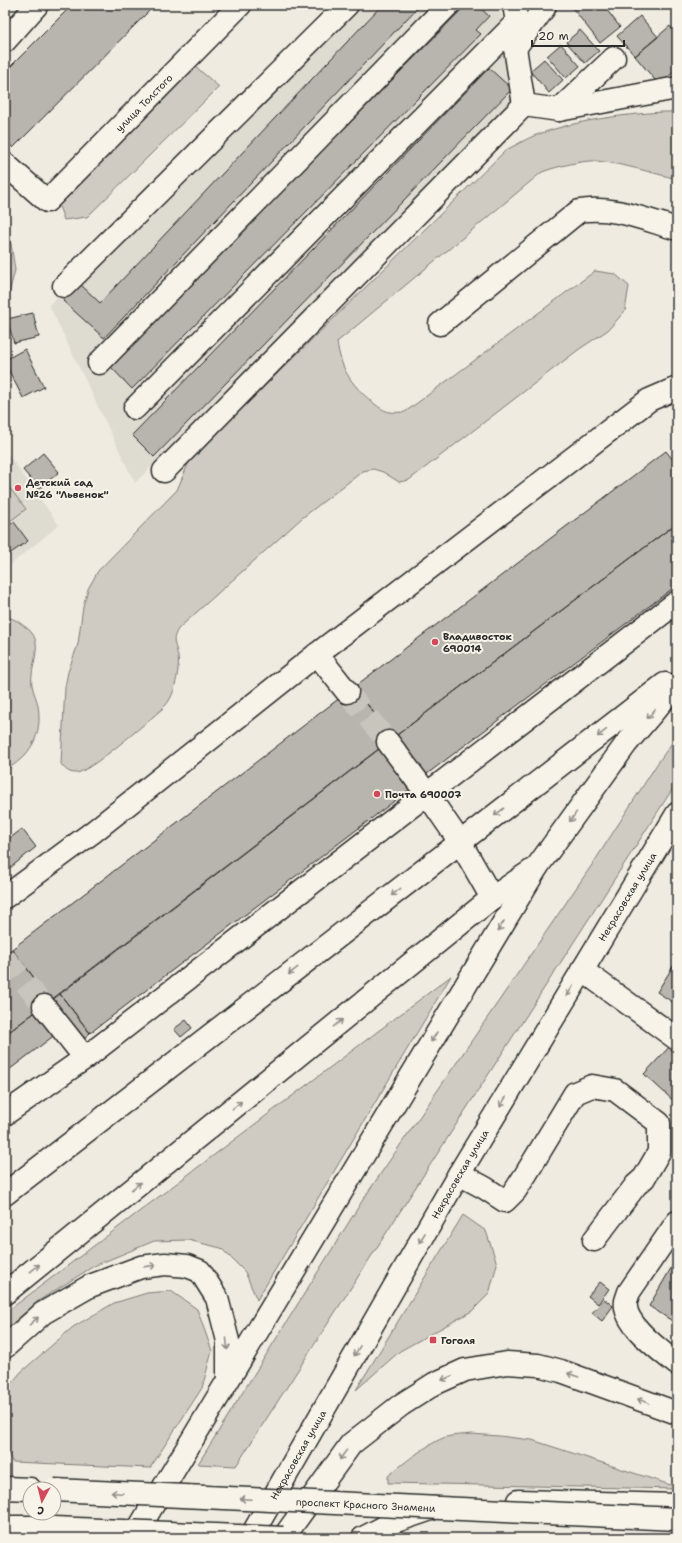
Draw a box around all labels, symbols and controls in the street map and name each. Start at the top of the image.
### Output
scale bar [532,22,624,48]
text: 20 m [538,28,569,44]
street label: улица Толстого [113,71,175,134]
place label: Детский сад №26 "Львенок" [26,476,109,501]
marker: Детский сад №26 "Львенок" [13,483,23,493]
place label: Владивосток 690014 [443,630,512,655]
marker: Владивосток 690014 [430,637,440,647]
one-way arrow [647,709,656,719]
one-way arrow [596,728,607,737]
place label: Почта 690007 [385,788,461,801]
marker: Почта 690007 [372,789,382,799]
one-way arrow [494,808,505,817]
one-way arrow [569,812,577,823]
street label: Некрасовская улица [595,849,659,943]
one-way arrow [391,888,402,896]
one-way arrow [497,920,505,932]
one-way arrow [288,967,299,976]
one-way arrow [566,985,574,997]
one-way arrow [333,1018,344,1027]
one-way arrow [430,1031,438,1043]
one-way arrow [498,1096,506,1108]
one-way arrow [232,1100,243,1109]
street label: Некрасовская улица [428,1126,491,1221]
one-way arrow [131,1182,142,1191]
one-way arrow [418,1232,426,1244]
one-way arrow [143,1262,156,1269]
one-way arrow [30,1264,41,1273]
one-way arrow [29,1317,40,1326]
place label: Гоголя [441,1334,475,1347]
marker: Гоголя [428,1335,438,1345]
one-way arrow [224,1337,231,1350]
one-way arrow [353,1345,361,1357]
one-way arrow [568,1371,580,1379]
one-way arrow [441,1375,453,1382]
one-way arrow [638,1396,650,1404]
street label: Некрасовская улица [267,1407,329,1502]
one-way arrow [339,1449,347,1460]
north arrow [22,1481,62,1521]
one-way arrow [111,1490,124,1497]
street label: проспект Красного Знамени [296,1495,436,1514]
one-way arrow [240,1496,253,1503]
text: С [36,1503,45,1518]

